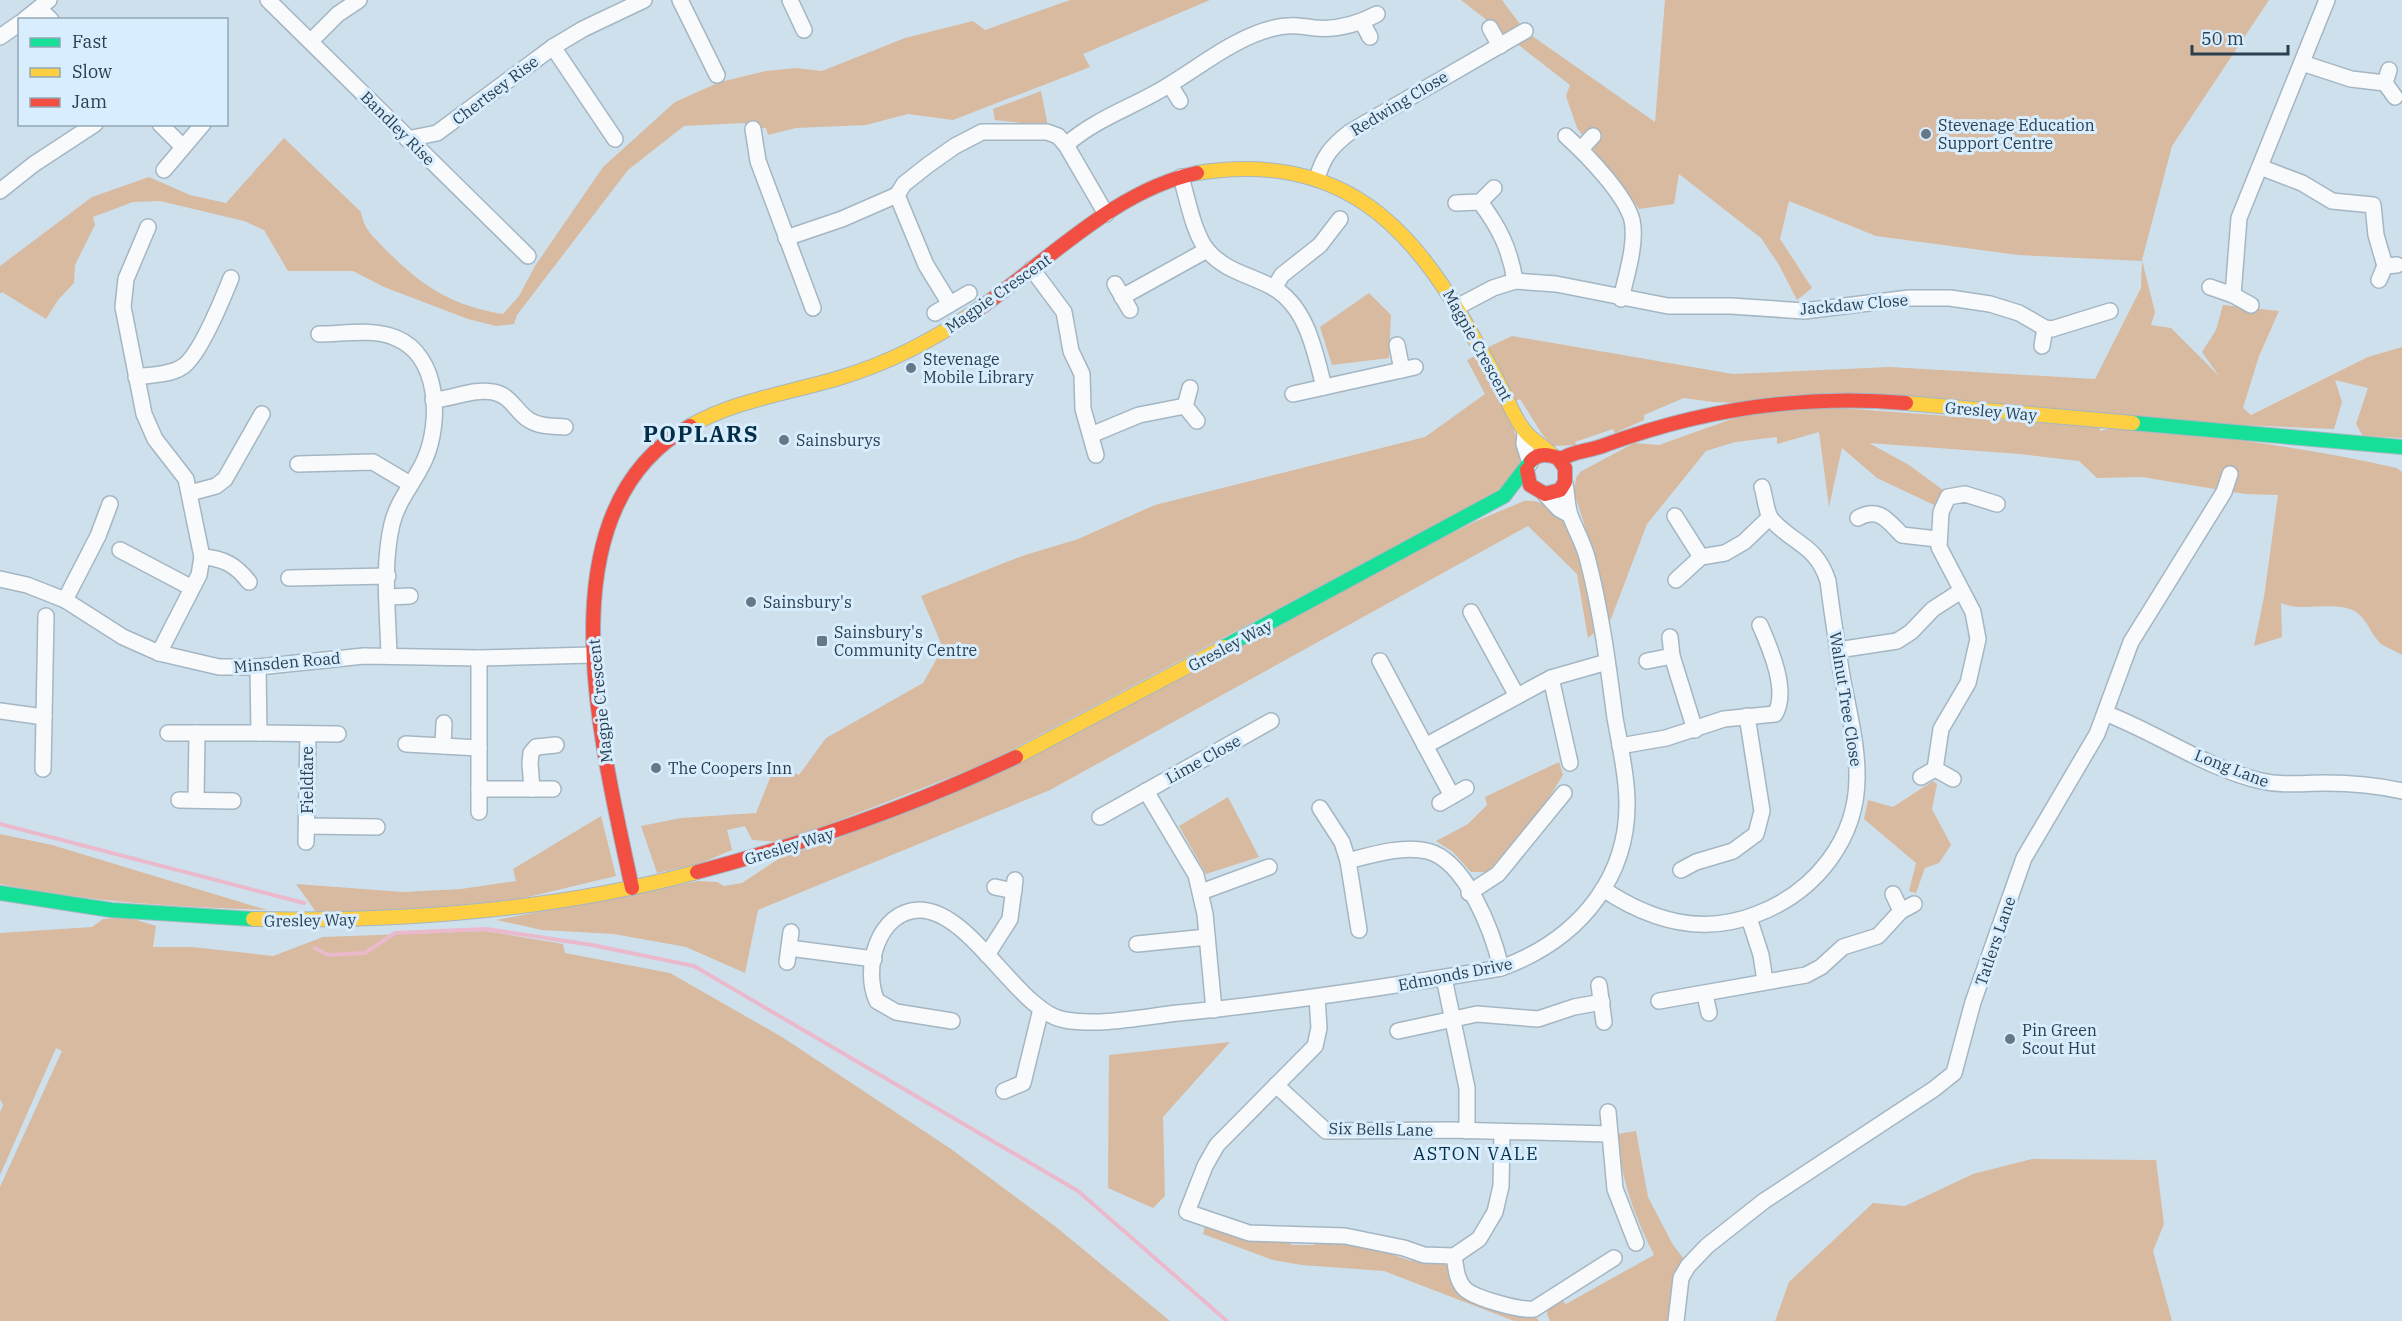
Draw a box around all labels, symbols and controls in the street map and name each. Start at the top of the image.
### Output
legend [18,18,228,126]
scale bar [2192,18,2288,56]
text: 50 m [2201,27,2244,50]
text: Fast [72,30,107,53]
street label: Chertsey Rise [448,51,542,129]
text: Slow [72,60,112,83]
street label: Redwing Close [1347,66,1451,140]
street label: Bandley Rise [357,87,439,169]
text: Jam [72,90,107,113]
place label: Stevenage Education Support Centre [1938,115,2095,153]
marker: Stevenage Education Support Centre [1919,127,1933,141]
street label: Magpie Crescent [941,249,1055,337]
street label: Magpie Crescent [1439,286,1517,405]
street label: Jackdaw Close [1799,289,1909,319]
place label: Stevenage Mobile Library [923,349,1034,387]
marker: Stevenage Mobile Library [904,361,918,375]
street label: Gresley Way [1944,397,2038,425]
district label: POPLARS [643,419,759,448]
place label: Sainsburys [796,430,880,450]
marker: Sainsburys [777,433,791,447]
place label: Sainsbury's [763,592,852,612]
marker: Sainsbury's [744,595,758,609]
street label: Gresley Way [1185,614,1276,675]
place label: Sainsbury's Community Centre [834,622,977,660]
street label: Walnut Tree Close [1825,630,1867,768]
marker: Sainsbury's Community Centre [815,634,829,648]
street label: Magpie Crescent [584,638,616,764]
street label: Minsden Road [233,647,342,677]
street label: Lime Close [1162,730,1244,788]
street label: Long Lane [2192,745,2272,791]
street label: Fieldfare [297,746,317,814]
place label: The Coopers Inn [668,758,792,778]
marker: The Coopers Inn [649,761,663,775]
street label: Gresley Way [742,823,836,869]
street label: Tatlers Lane [1970,894,2020,988]
street label: Gresley Way [264,909,357,931]
street label: Edmonds Drive [1396,953,1514,995]
place label: Pin Green Scout Hut [2022,1020,2097,1058]
marker: Pin Green Scout Hut [2003,1032,2017,1046]
street label: Six Bells Lane [1329,1118,1433,1140]
district label: ASTON VALE [1413,1142,1539,1165]

